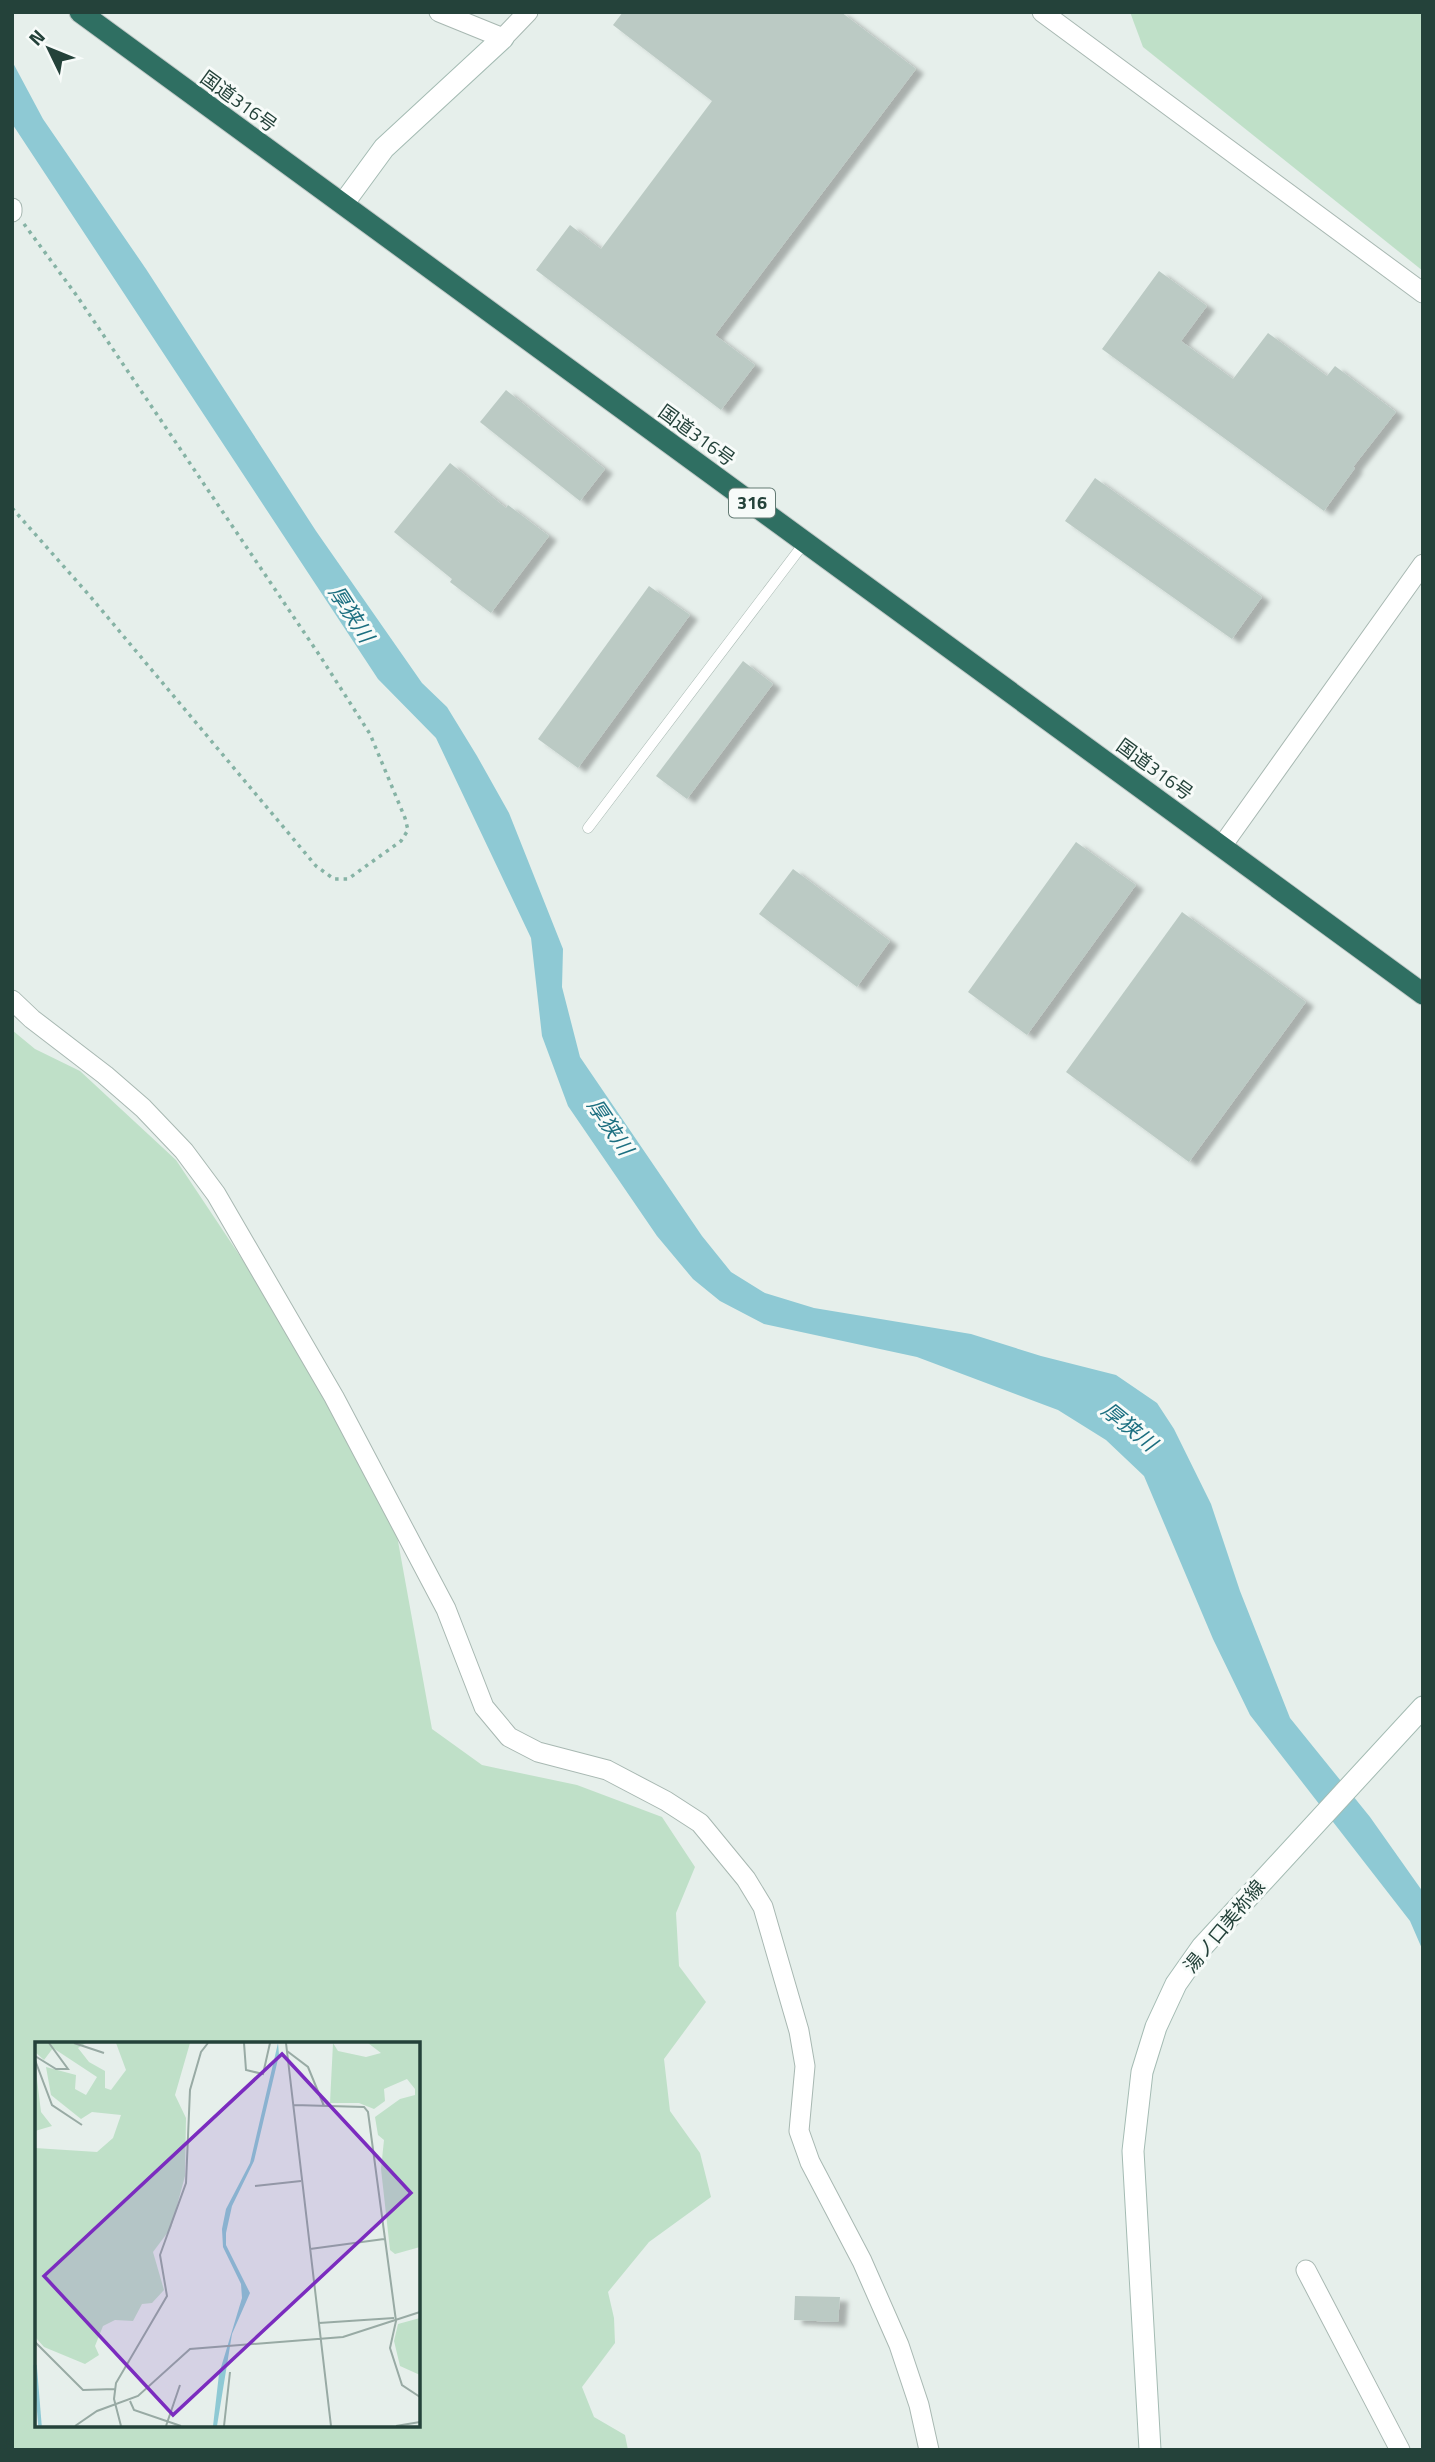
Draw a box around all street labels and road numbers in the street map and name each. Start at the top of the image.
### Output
street label: 国道316号 [195,63,284,138]
street label: 国道316号 [653,397,742,472]
road number: 316 [729,489,775,518]
street label: 国道316号 [1111,731,1200,806]
street label: 湯ノ口美祢線 [1176,1873,1271,1979]

